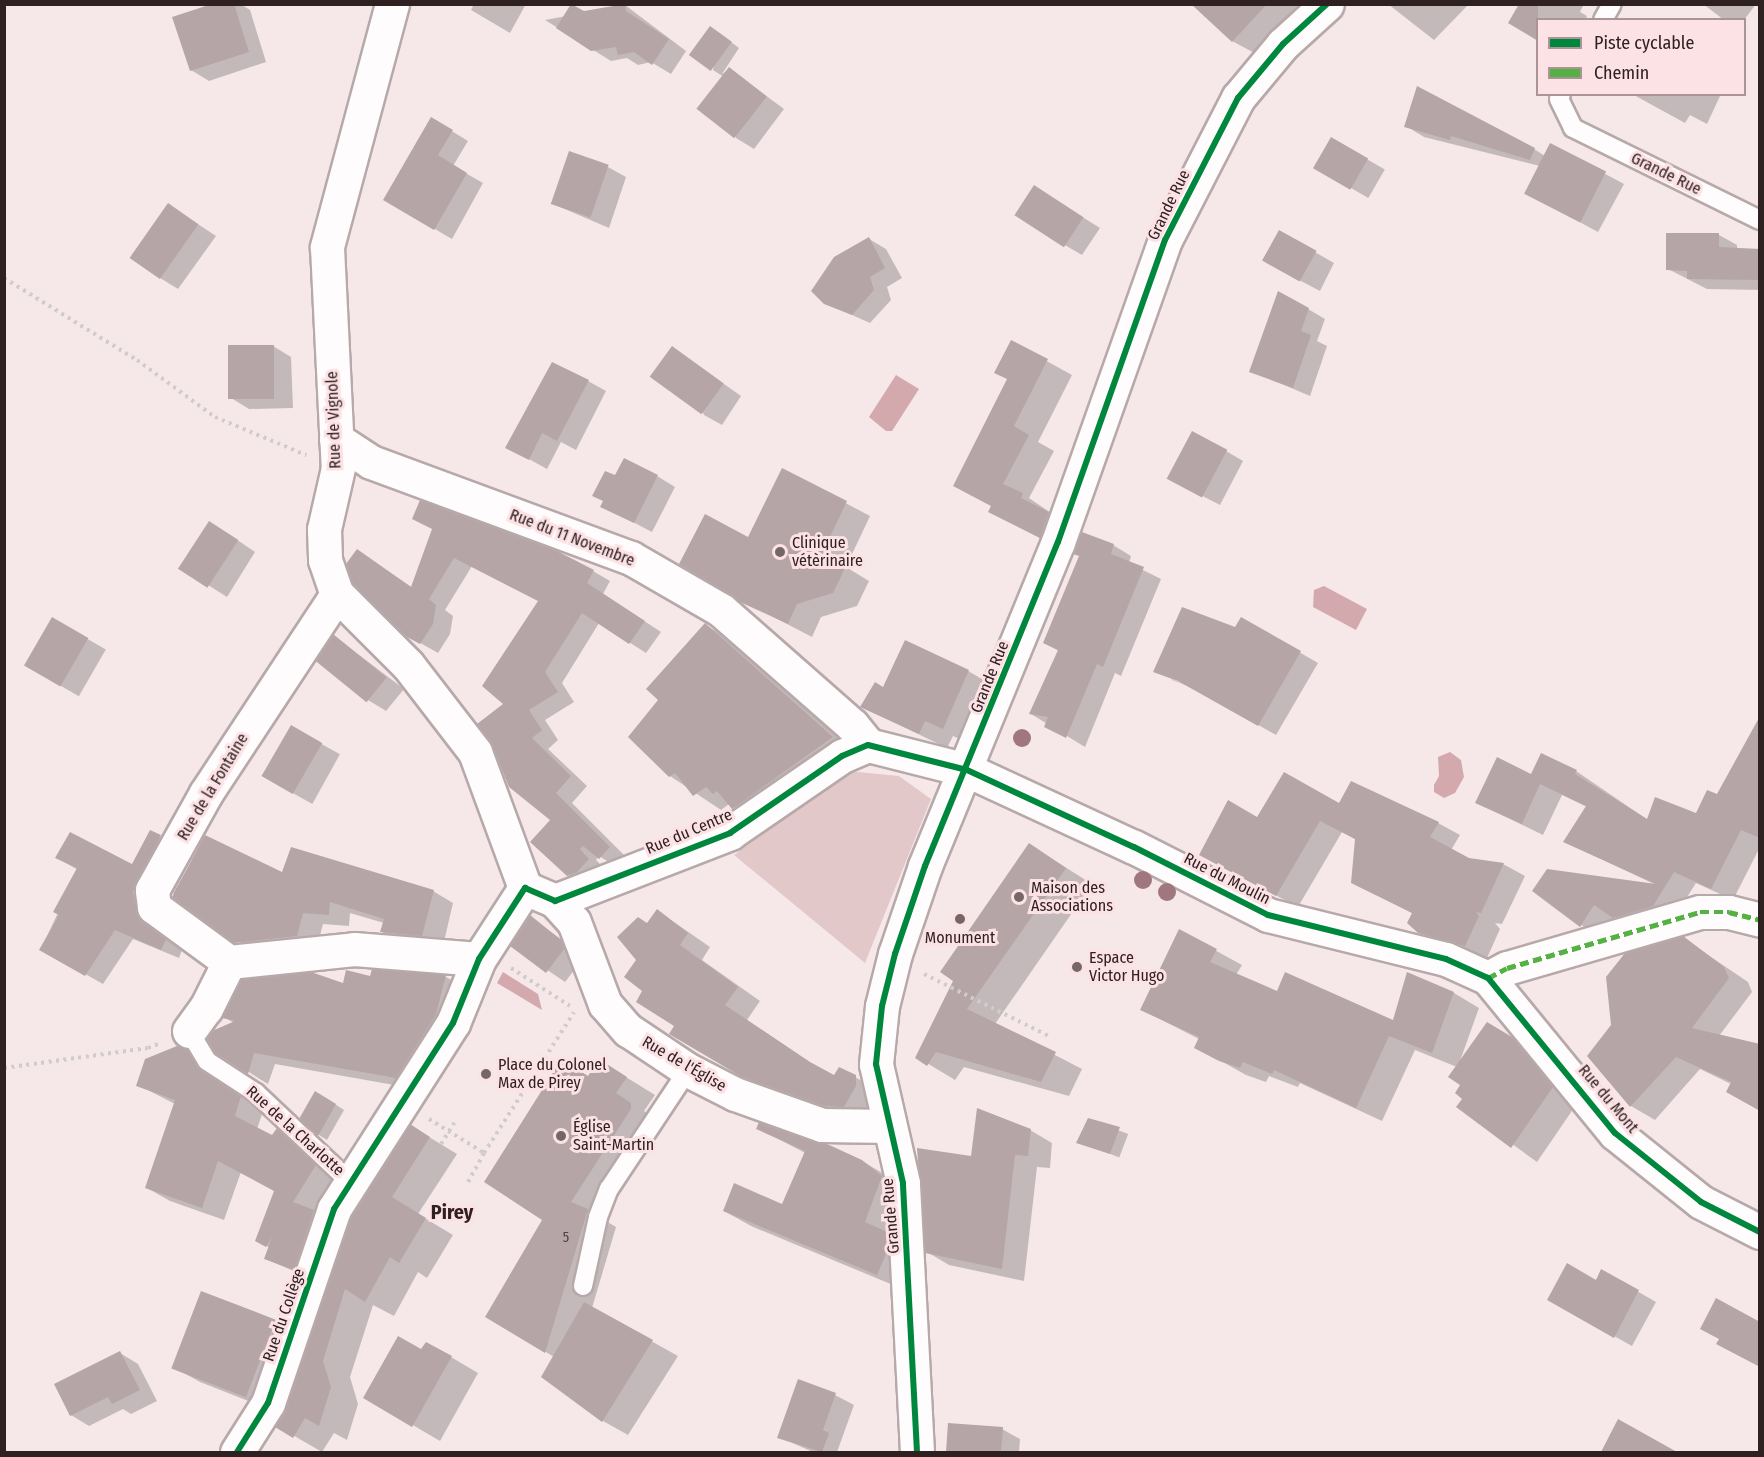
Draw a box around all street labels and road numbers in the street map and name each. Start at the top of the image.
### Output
street label: Grande Rue [1628,149,1704,199]
street label: Grande Rue [1144,167,1194,243]
street label: Rue de Vignole [323,371,345,469]
street label: Rue du 11 Novembre [507,505,637,571]
street label: Grande Rue [967,638,1013,716]
street label: Rue de la Fontaine [174,730,252,844]
street label: Rue du Centre [643,805,735,859]
street label: Rue du Moulin [1181,849,1273,909]
street label: Rue de l'Église [639,1032,729,1096]
street label: Rue du Mont [1574,1061,1642,1137]
street label: Rue de la Charlotte [242,1082,348,1180]
street label: Grande Rue [878,1177,904,1255]
street label: Rue du Collège [259,1266,309,1364]

